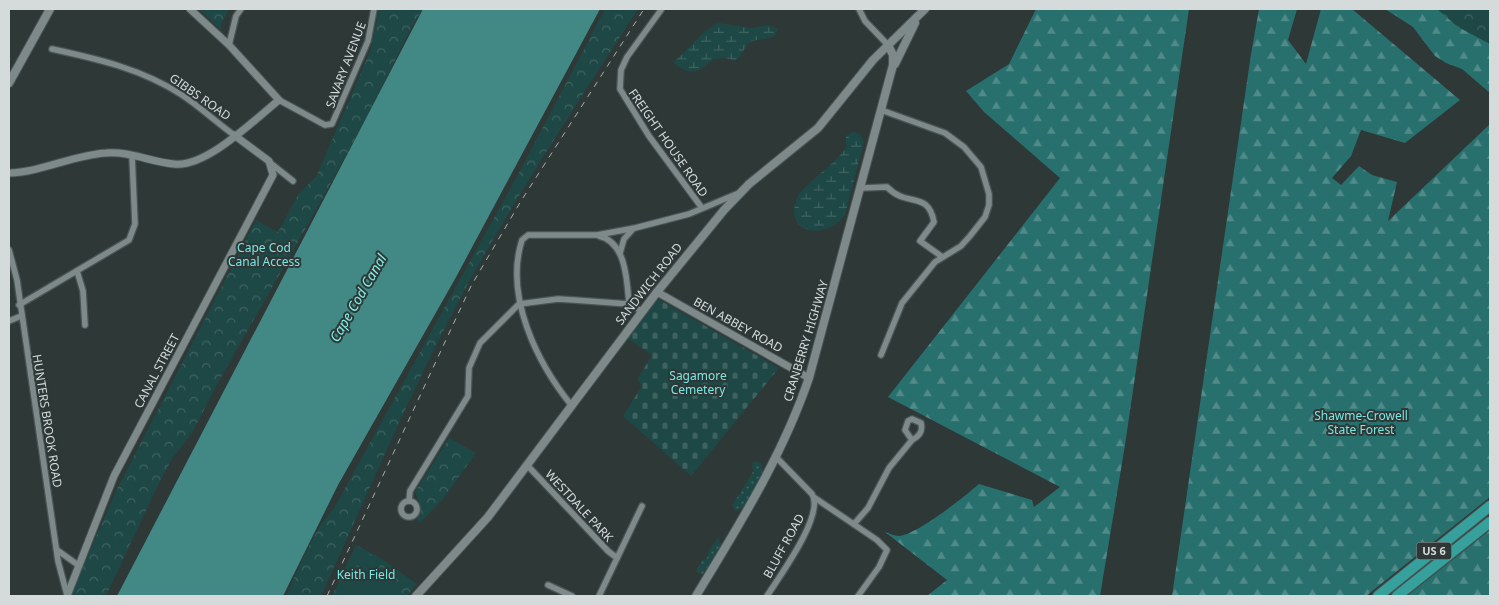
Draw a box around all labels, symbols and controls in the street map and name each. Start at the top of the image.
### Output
street label: SAVARY AVENUE [321,19,370,110]
street label: GIBBS ROAD [166,69,234,124]
street label: FREIGHT HOUSE ROAD [625,85,712,200]
park label: Cape Cod Canal Access [228,239,300,270]
street label: SANDWICH ROAD [611,239,686,328]
water label: Cape Cod Canal [325,250,391,345]
street label: CRANBERRY HIGHWAY [779,278,832,404]
street label: BEN ABBEY ROAD [691,293,786,356]
street label: CANAL STREET [130,330,184,411]
street label: HUNTERS BROOK ROAD [29,353,66,489]
park label: Sagamore Cemetery [669,367,727,398]
park label: Shawme-Crowell State Forest [1314,407,1408,438]
street label: WESTDALE PARK [542,466,618,546]
street label: BLUFF ROAD [759,510,808,581]
road number: US 6 [1416,542,1452,560]
park label: Keith Field [337,566,395,583]

